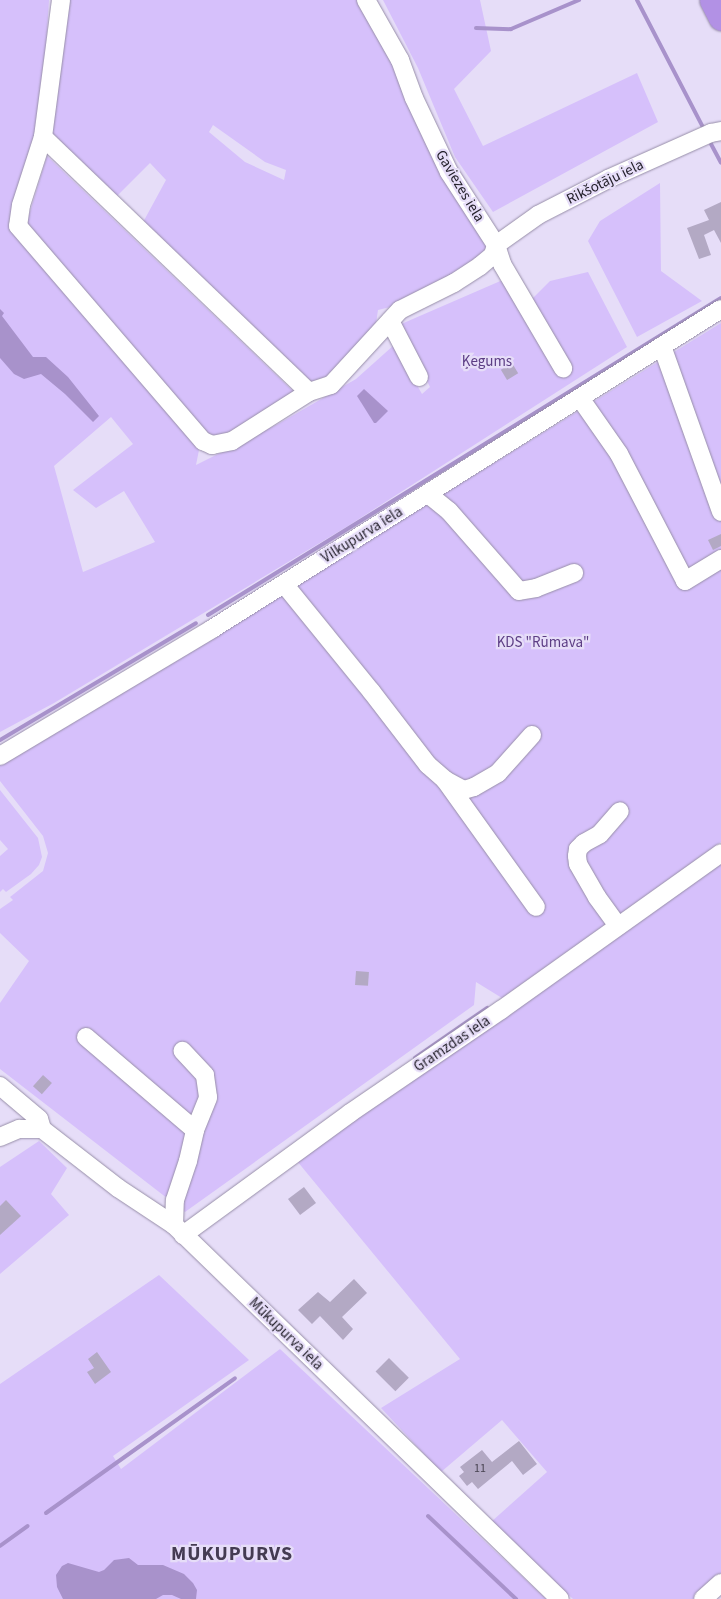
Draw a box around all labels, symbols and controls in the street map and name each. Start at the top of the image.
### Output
street label: Gaviezes iela [432,147,488,225]
street label: Rikšotāju iela [564,156,646,208]
park label: Ķegums [462,353,512,371]
street label: Vilkupurva iela [318,503,406,567]
park label: KDS "Rūmava" [497,634,589,652]
street label: Gramzdas iela [410,1012,494,1076]
street label: Mūkupurva iela [245,1294,327,1374]
house number: 11 [474,1462,486,1476]
district label: MŪKUPURVS [170,1542,294,1566]

